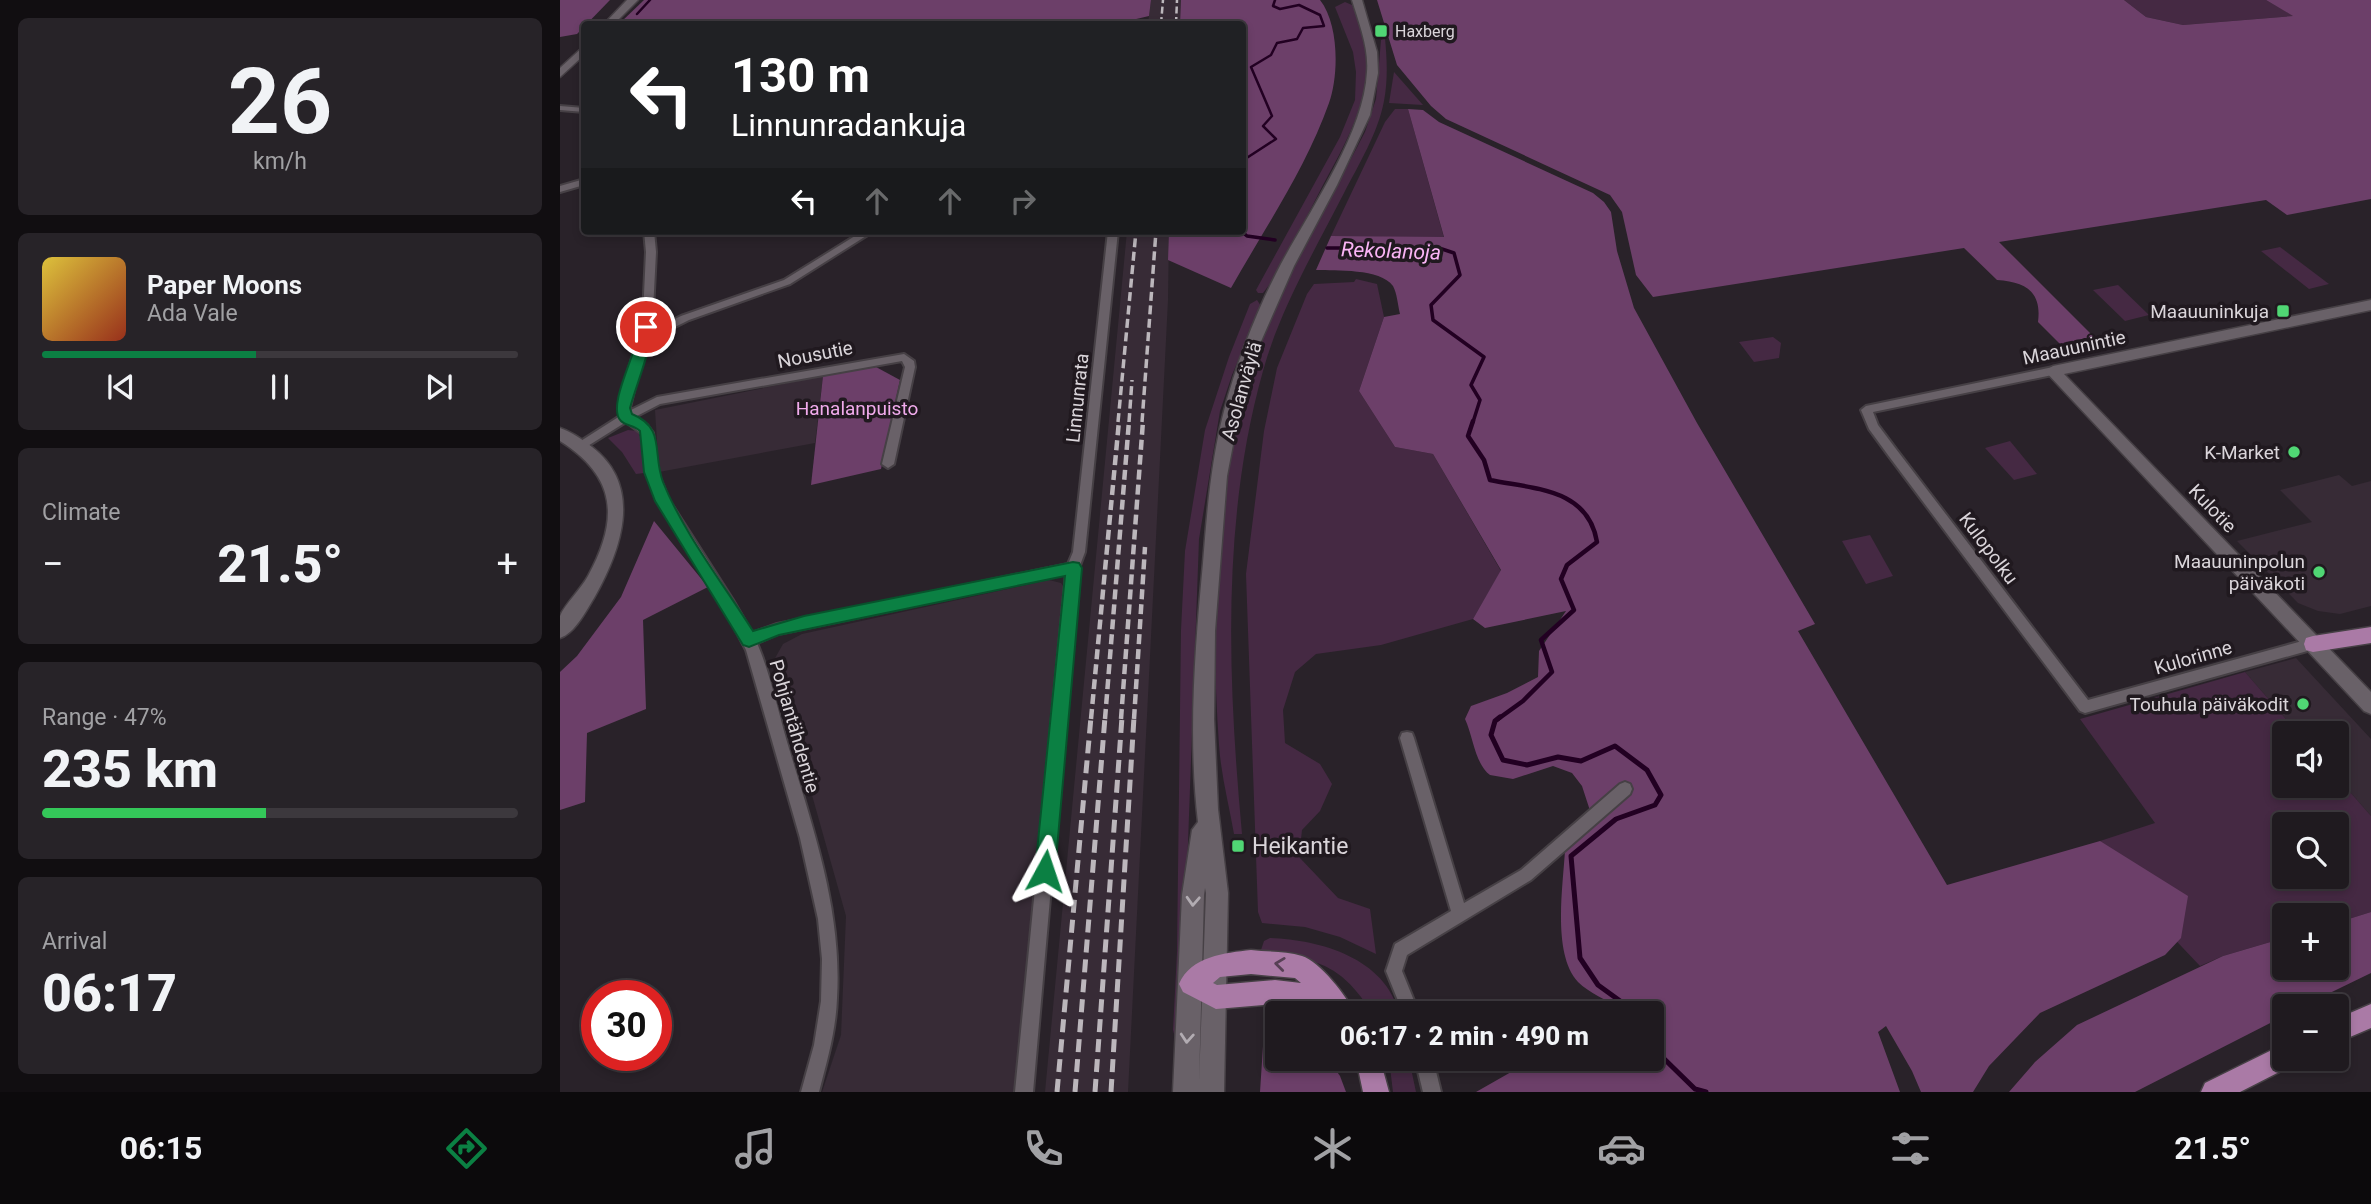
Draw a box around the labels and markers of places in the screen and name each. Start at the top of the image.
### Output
place label: Haxberg [1395,22,1455,41]
marker: Haxberg [1373,23,1389,39]
pin [616,297,676,357]
place label: Maauuninkuja [2150,300,2269,323]
marker: Maauuninkuja [2275,303,2291,319]
place label: K-Market [2204,441,2280,464]
marker: K-Market [2286,444,2302,460]
place label: Maauuninpolun päiväkoti [2174,550,2305,595]
marker: Maauuninpolun päiväkoti [2311,564,2327,580]
place label: Touhula päiväkodit [2130,693,2289,716]
marker: Touhula päiväkodit [2295,696,2311,712]
place label: Heikantie [1252,833,1348,860]
marker: Heikantie [1230,838,1246,854]

